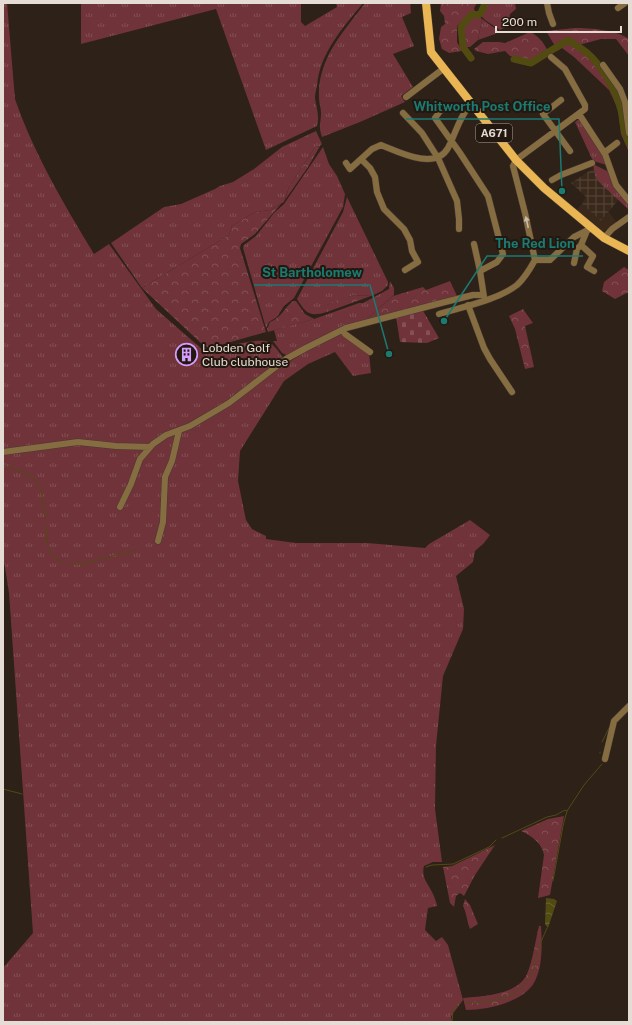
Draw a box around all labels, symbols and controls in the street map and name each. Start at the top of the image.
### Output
scale bar [496,8,621,34]
text: 200 m [502,15,537,29]
callout: Whitworth Post Office [406,94,559,119]
text: Whitworth Post Office [413,99,551,114]
road number: A671 [476,124,512,142]
one-way arrow [524,216,530,228]
callout: The Red Lion [487,231,583,256]
text: The Red Lion [495,236,575,251]
callout: St Bartholomew [254,260,370,285]
text: St Bartholomew [262,265,363,280]
place label: Lobden Golf Club clubhouse [202,341,288,369]
building icon: Lobden Golf Club clubhouse [173,342,199,368]

